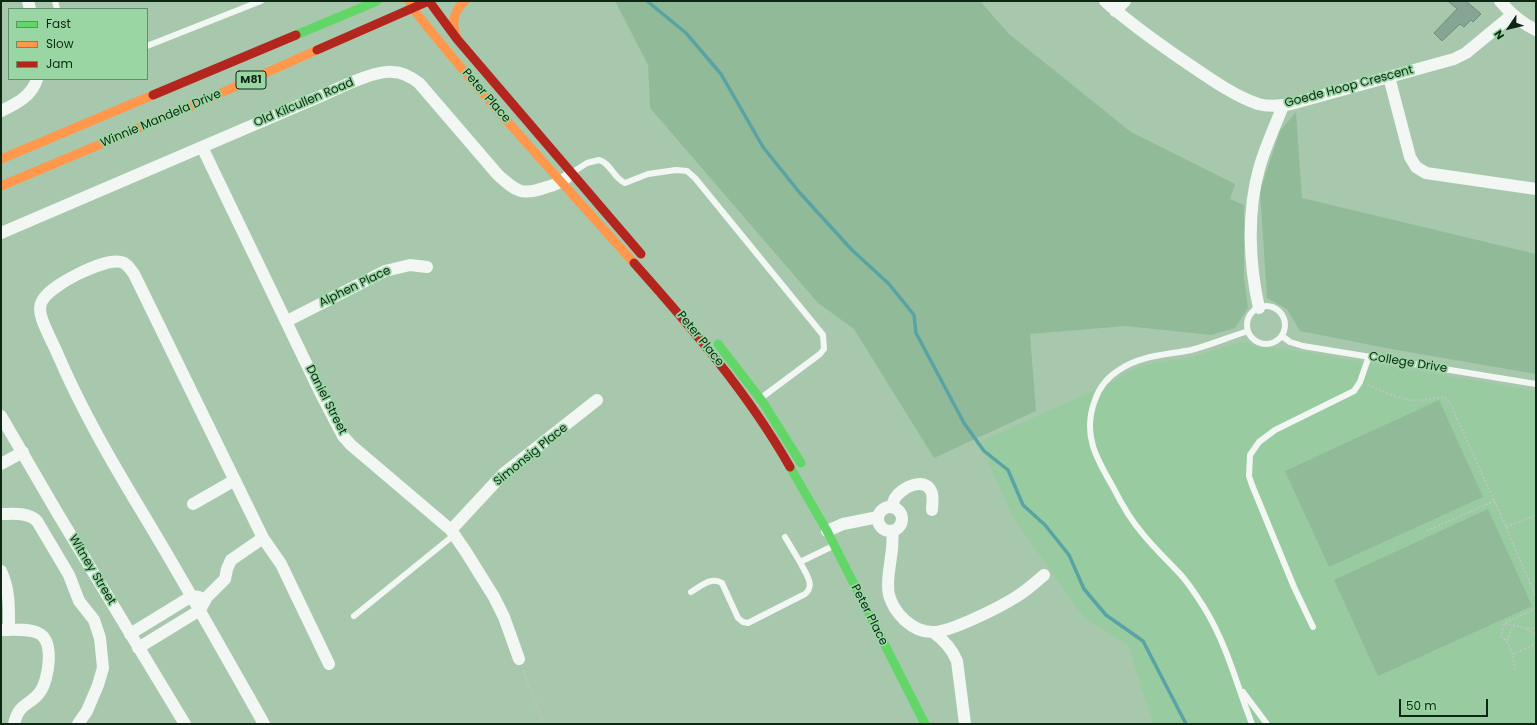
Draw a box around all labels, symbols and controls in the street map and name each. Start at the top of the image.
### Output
legend [8,8,148,80]
north arrow [1489,8,1529,48]
text: Fast [46,15,71,32]
text: N [1490,27,1508,43]
text: Slow [46,35,74,52]
text: Jam [46,55,73,72]
street label: Goede Hoop Crescent [1283,63,1415,111]
street label: Peter Place [459,66,513,126]
road number: M81 [236,71,266,89]
street label: Old Kilcullen Road [252,75,356,131]
street label: Winnie Mandela Drive [99,87,223,151]
street label: Alphen Place [317,263,393,311]
street label: Peter Place [673,309,727,369]
street label: College Drive [1368,350,1448,376]
street label: Daniel Street [302,363,350,437]
street label: Simonsig Place [491,421,571,489]
street label: Witney Street [65,532,119,608]
street label: Peter Place [847,582,891,648]
scale bar [1401,691,1490,717]
text: 50 m [1406,697,1437,714]

